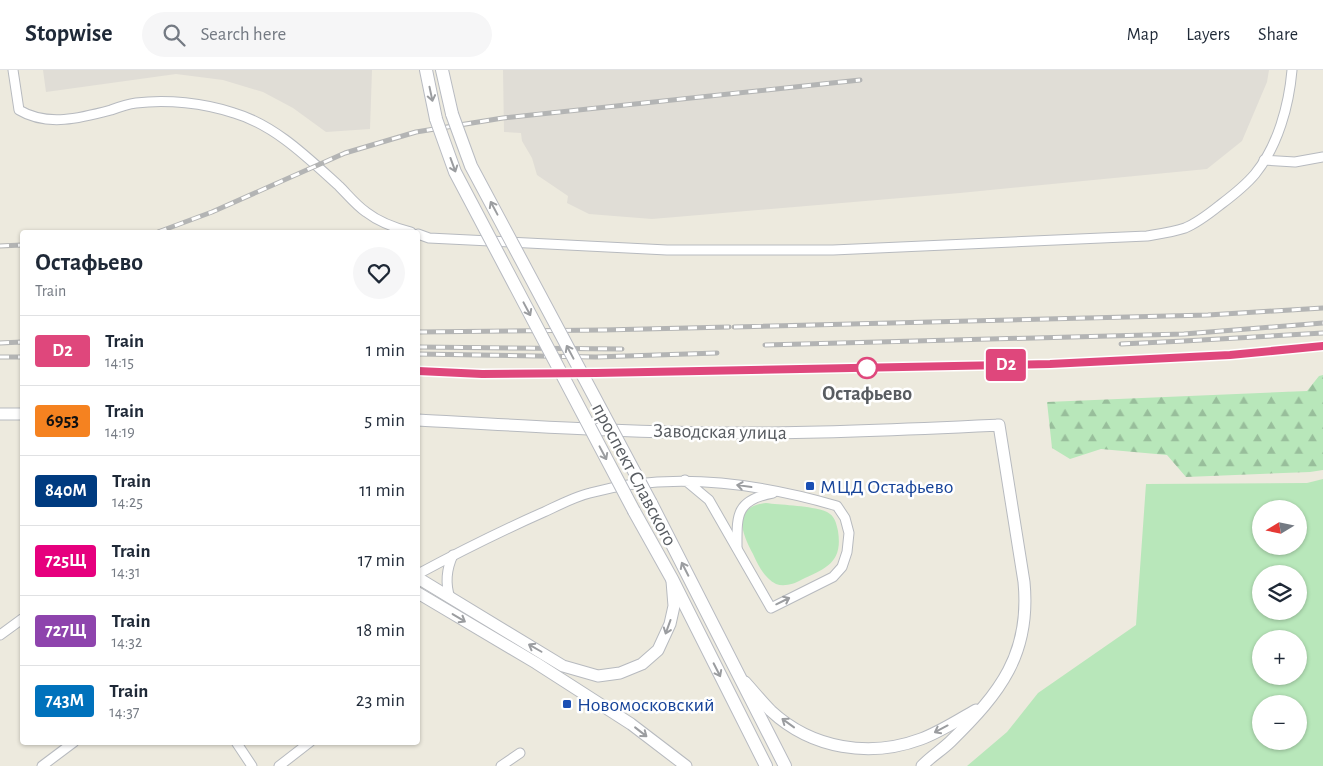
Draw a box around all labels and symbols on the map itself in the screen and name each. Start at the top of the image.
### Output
one-way arrow [427,86,436,102]
one-way arrow [449,157,458,172]
one-way arrow [489,201,499,216]
one-way arrow [523,301,532,316]
one-way arrow [565,345,575,359]
line badge: D2 [984,349,1028,381]
marker: Остафьево [856,357,878,379]
place label: Остафьево [822,384,912,404]
street label: проспект Славского [588,400,680,549]
street label: Заводская улица [653,421,787,443]
one-way arrow [599,445,608,460]
place label: МЦД Остафьево [820,477,953,497]
marker: МЦД Остафьево [804,480,816,492]
one-way arrow [736,481,752,491]
north arrow [1252,500,1308,555]
one-way arrow [680,562,689,577]
one-way arrow [775,596,790,606]
one-way arrow [452,614,466,624]
one-way arrow [663,619,673,635]
one-way arrow [528,643,543,653]
one-way arrow [713,662,722,677]
place label: Новомосковский [577,695,715,715]
marker: Новомосковский [561,698,573,710]
one-way arrow [781,718,795,728]
one-way arrow [934,725,949,734]
one-way arrow [635,726,648,737]

